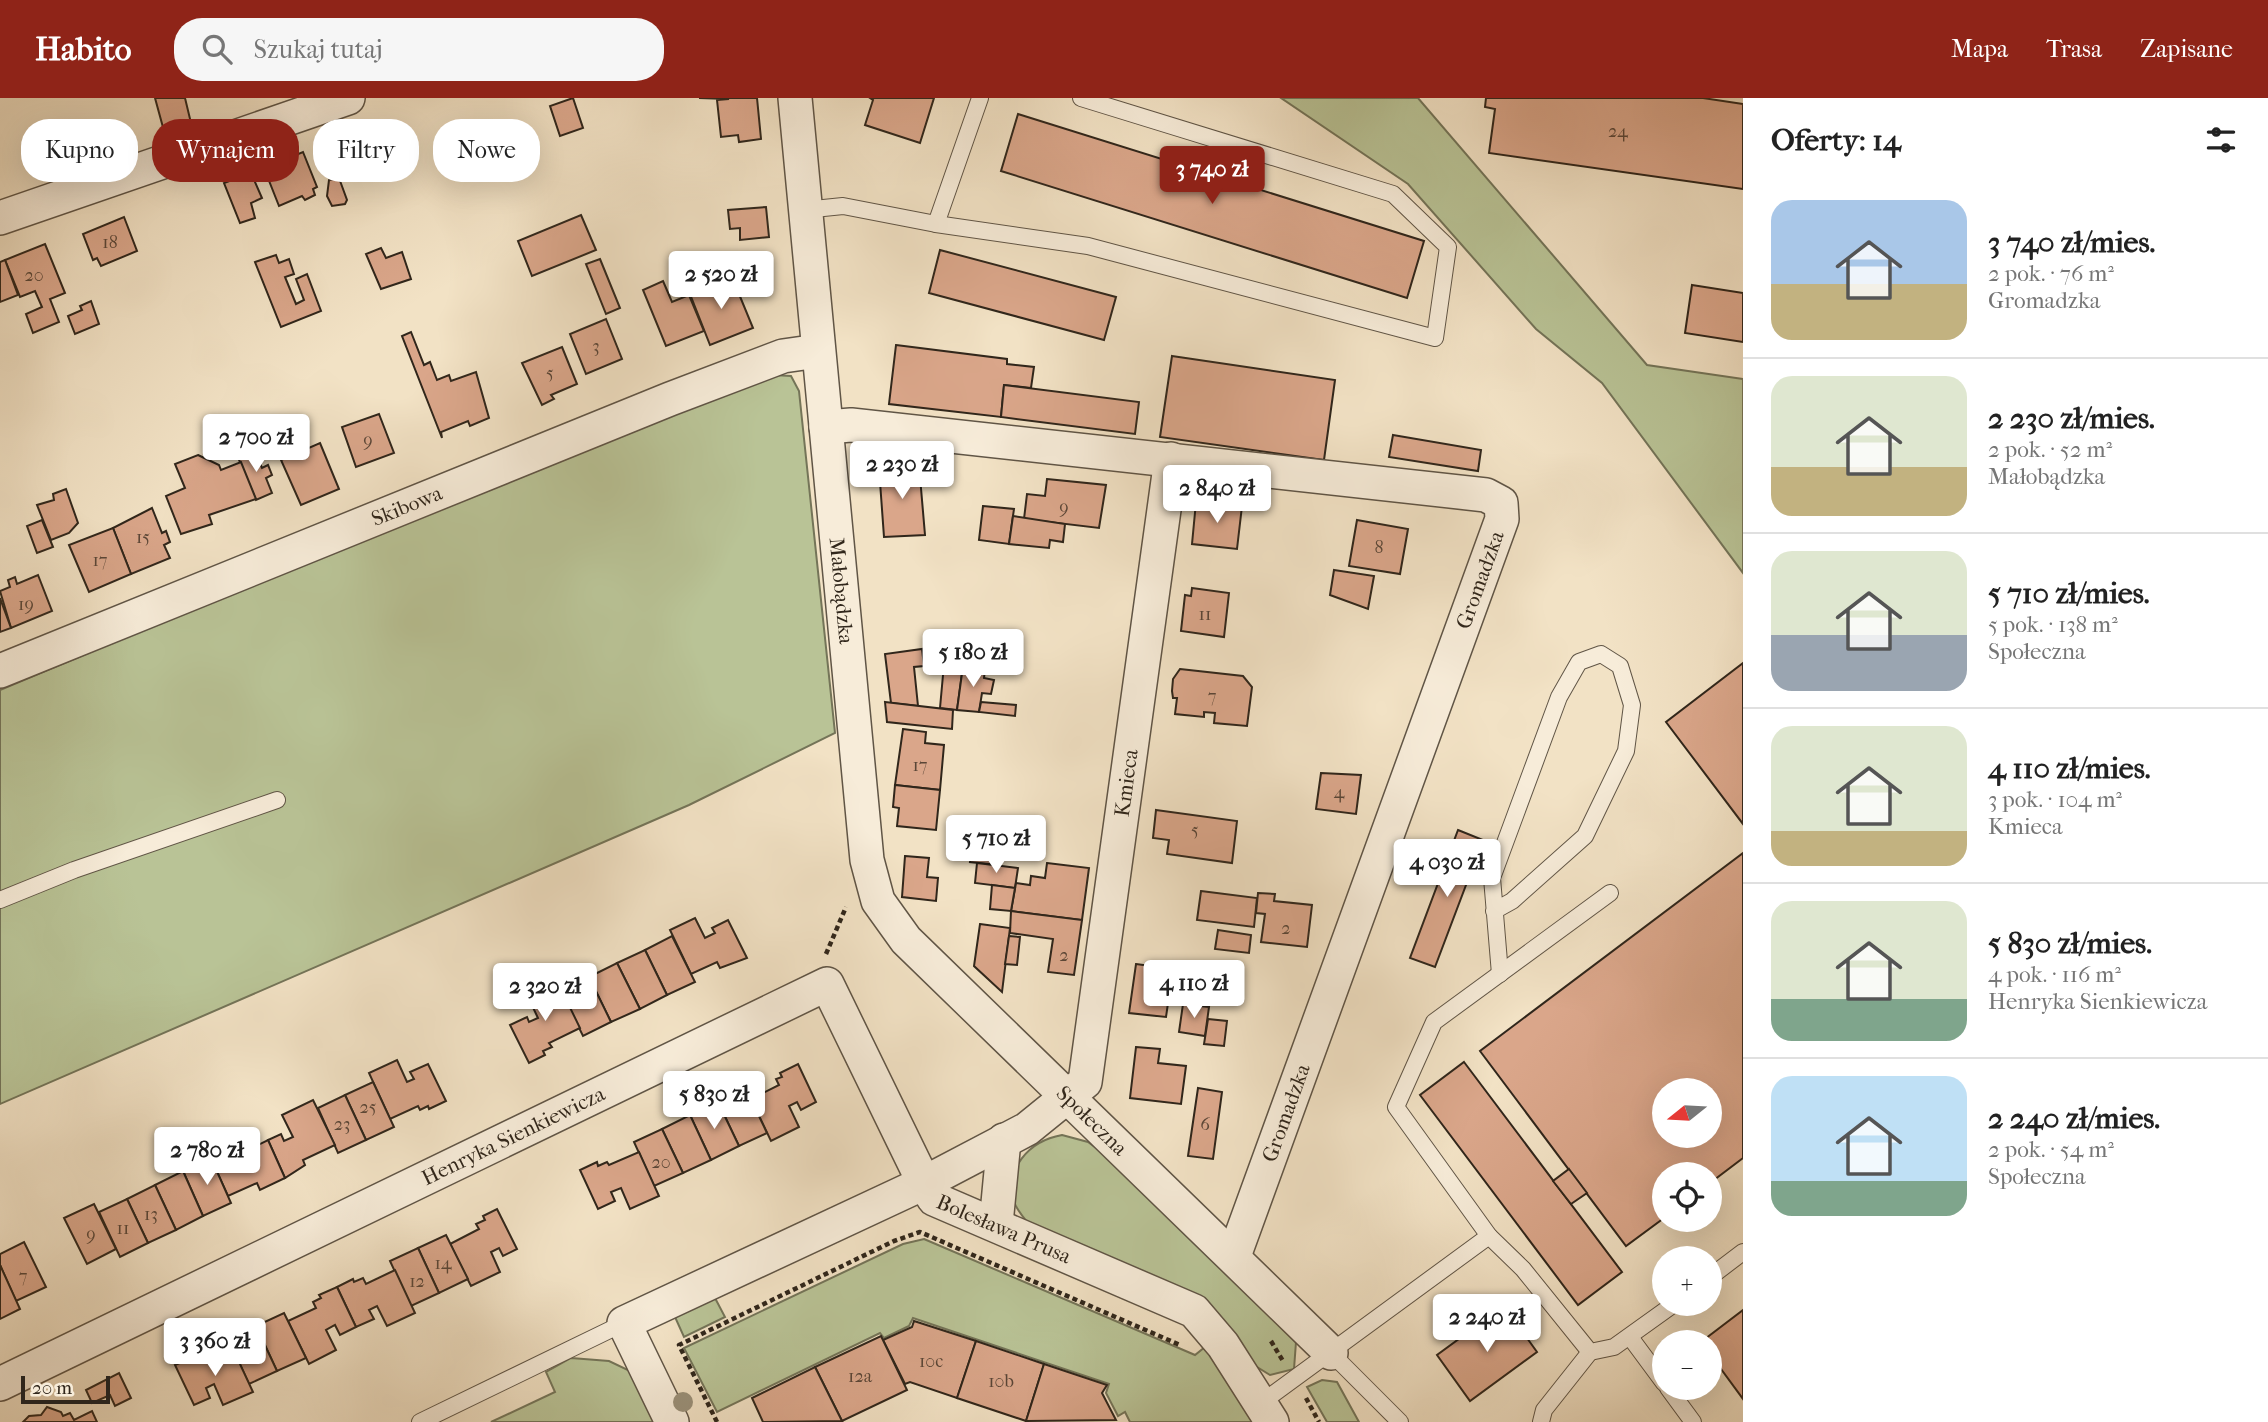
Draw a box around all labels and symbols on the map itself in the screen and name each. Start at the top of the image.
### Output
house number: 24 [1608,121,1628,142]
pin: 3 740 zł [1140,146,1284,206]
house number: 18 [102,232,118,253]
pin: 2 520 zł [649,252,793,311]
house number: 20 [24,265,44,286]
house number: 3 [592,336,600,357]
house number: 5 [546,363,554,384]
pin: 2 700 zł [184,414,328,474]
house number: 9 [363,430,373,451]
pin: 2 230 zł [830,442,974,501]
pin: 2 840 zł [1145,466,1289,525]
street label: Skibowa [368,481,446,531]
house number: 9 [1059,497,1069,518]
house number: 15 [136,527,150,548]
street label: Gromadzka [1451,527,1509,632]
street label: Małobądzka [825,536,859,646]
house number: 8 [1374,537,1384,558]
house number: 17 [92,550,108,571]
house number: 19 [18,594,34,615]
house number: 11 [1199,604,1211,625]
pin: 5 180 zł [901,630,1045,689]
house number: 7 [1208,686,1217,707]
street label: Kmieca [1110,747,1143,818]
house number: 17 [912,755,928,776]
house number: 4 [1334,782,1345,803]
pin: 5 710 zł [924,816,1068,875]
house number: 5 [1191,820,1199,841]
pin: 4 030 zł [1375,840,1519,899]
house number: 2 [1281,918,1291,939]
house number: 2 [1059,945,1069,966]
pin: 4 110 zł [1122,960,1266,1020]
pin: 2 320 zł [473,964,617,1023]
street label: Gromadzka [1257,1060,1315,1165]
pin: 5 830 zł [642,1072,786,1131]
north arrow [1652,1078,1722,1148]
street label: Henryka Sienkiewicza [418,1081,609,1190]
street label: Społeczna [1051,1081,1132,1161]
house number: 25 [359,1097,377,1118]
house number: 23 [334,1114,350,1135]
house number: 6 [1200,1114,1210,1135]
pin: 2 780 zł [135,1128,279,1187]
house number: 20 [651,1152,671,1173]
street label: Bolesława Prusa [933,1190,1075,1269]
house number: 13 [144,1204,158,1225]
house number: 11 [117,1218,129,1239]
house number: 9 [86,1224,96,1245]
house number: 14 [434,1253,452,1274]
house number: 7 [19,1266,28,1287]
house number: 12 [409,1271,425,1292]
pin: 2 240 zł [1415,1294,1559,1354]
pin: 3 360 zł [143,1318,287,1378]
house number: 10c [919,1351,943,1372]
house number: 12a [848,1366,873,1387]
house number: 10b [988,1371,1014,1392]
scale bar [21,1373,110,1405]

